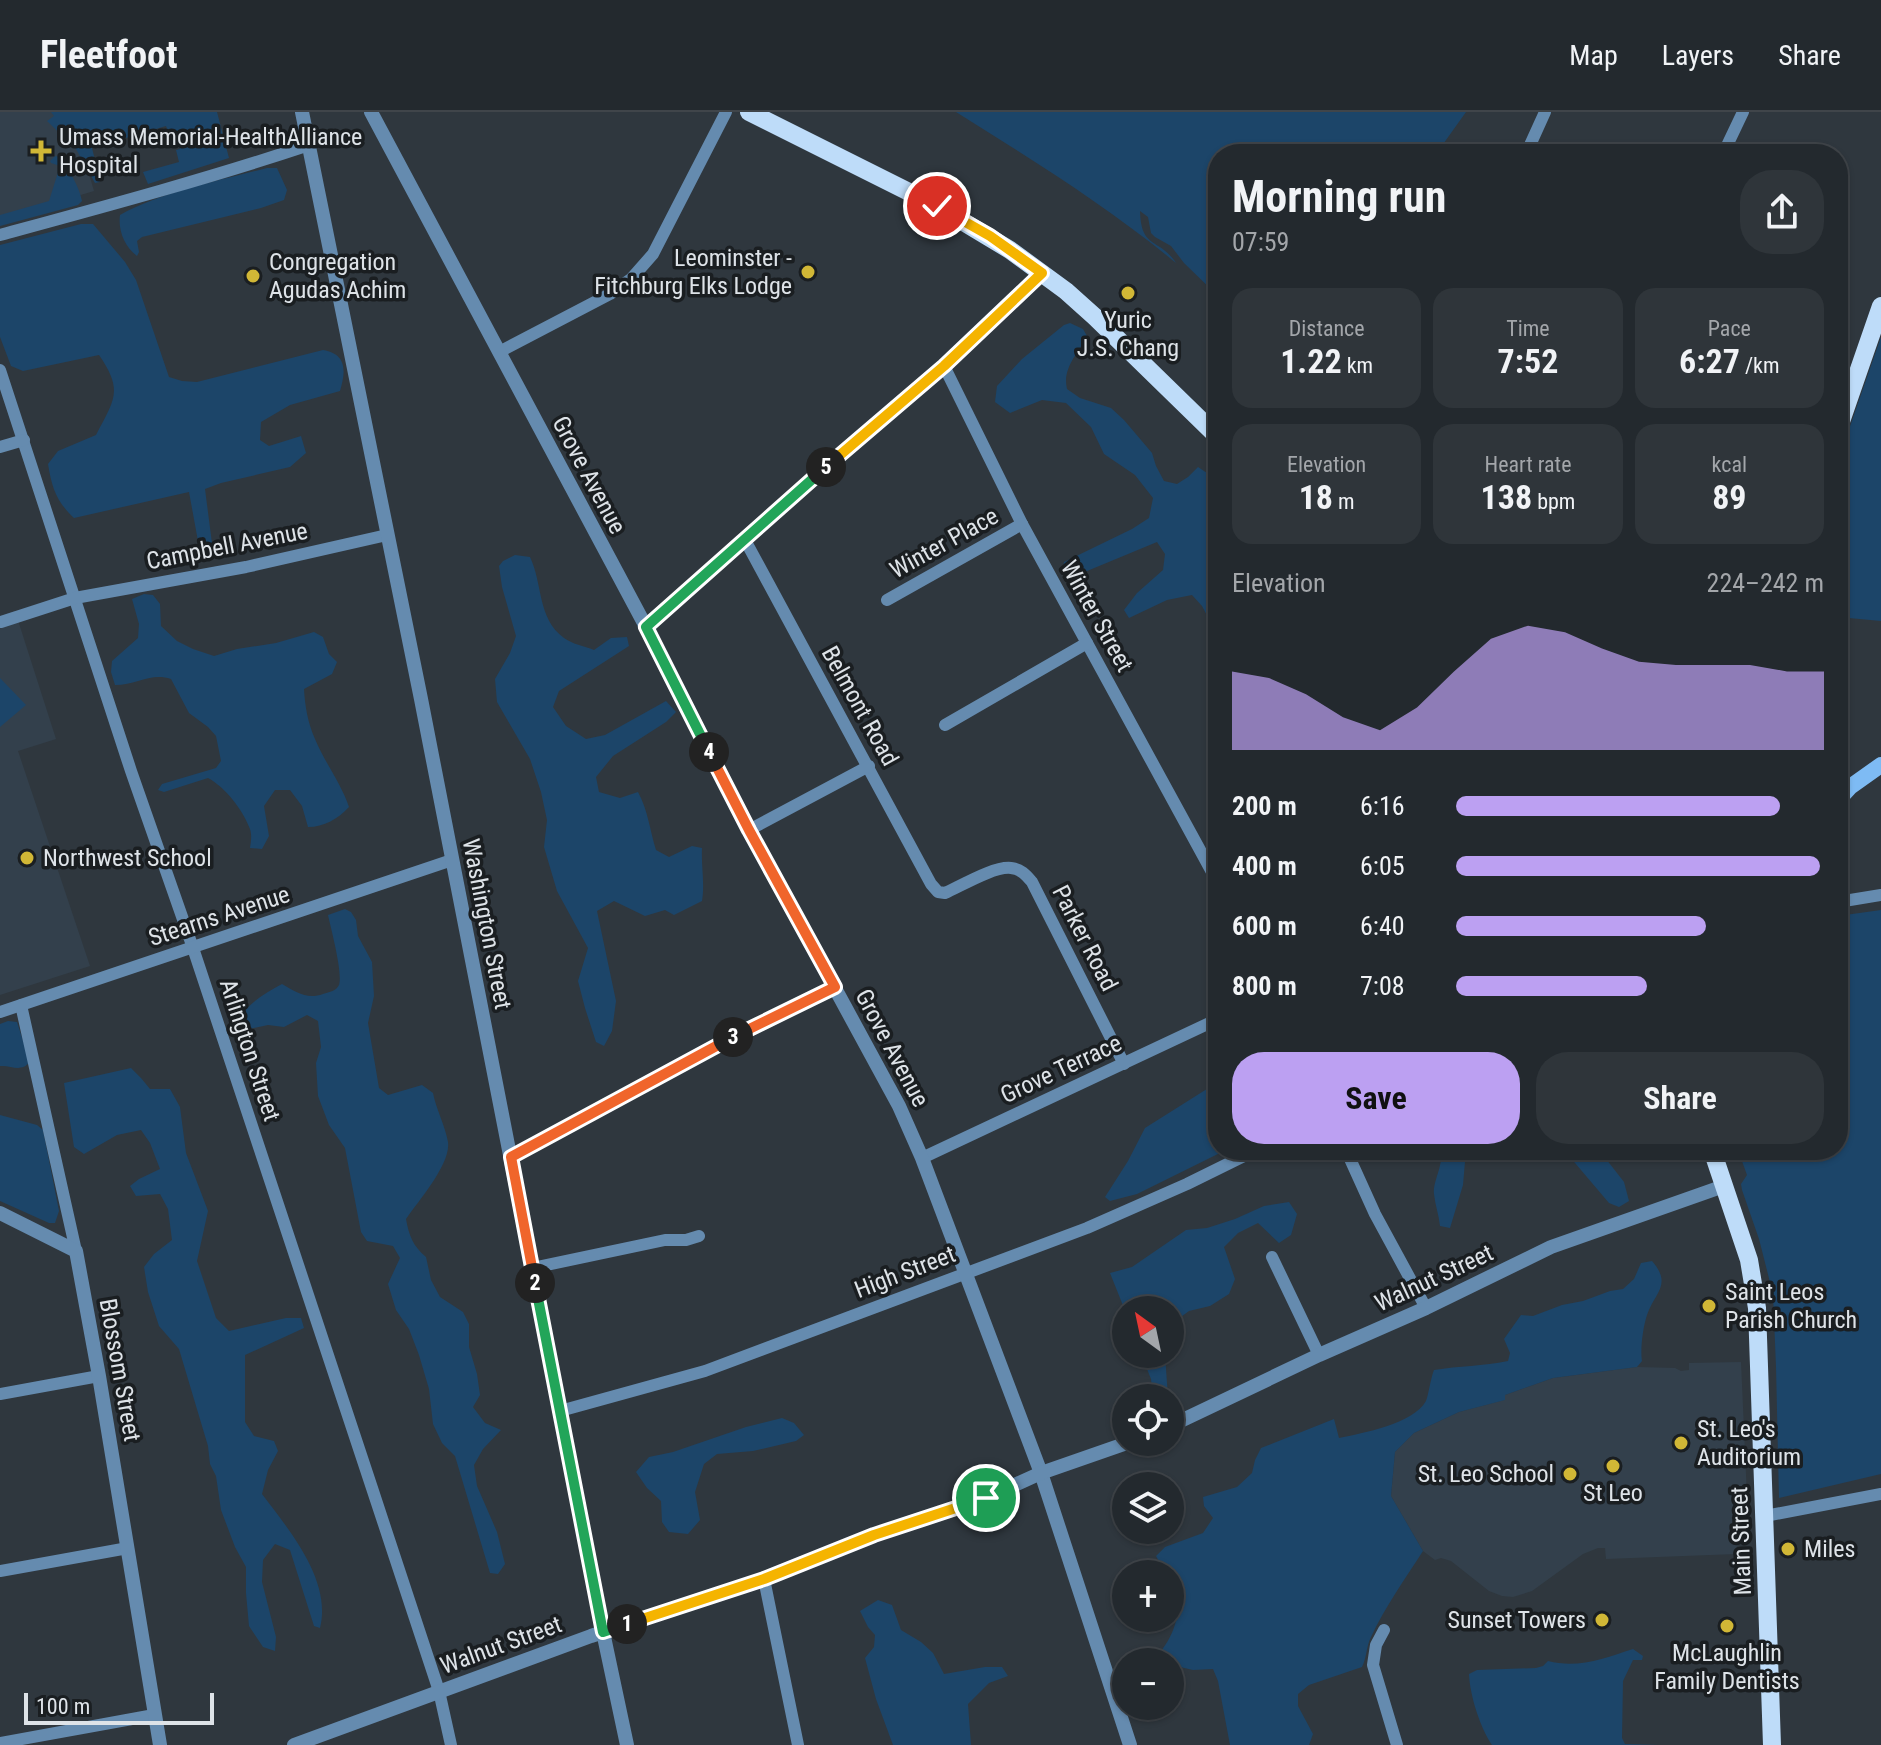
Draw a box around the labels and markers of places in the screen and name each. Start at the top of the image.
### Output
place label: Umass Memorial-HealthAlliance Hospital [59,123,362,179]
marker: Umass Memorial-HealthAlliance Hospital [30,140,52,162]
pin [903,172,971,240]
place label: Leominster - Fitchburg Elks Lodge [594,244,792,300]
place label: Congregation Agudas Achim [269,248,406,304]
marker: Leominster - Fitchburg Elks Lodge [799,263,817,281]
marker: Congregation Agudas Achim [244,267,262,285]
marker: Yuric J.S. Chang [1119,284,1137,302]
place label: Yuric J.S. Chang [1077,306,1179,362]
pin: 5 [806,447,846,487]
pin: 4 [689,732,729,772]
place label: Northwest School [43,844,212,872]
marker: Northwest School [18,849,36,867]
pin: 3 [713,1017,753,1057]
pin: 2 [515,1263,555,1303]
place label: Saint Leos Parish Church [1725,1278,1857,1334]
marker: Saint Leos Parish Church [1700,1297,1718,1315]
place label: St. Leo's Auditorium [1697,1415,1801,1471]
marker: St. Leo's Auditorium [1672,1434,1690,1452]
marker: St Leo [1604,1457,1622,1475]
place label: St. Leo School [1418,1460,1554,1488]
pin [952,1464,1020,1532]
marker: St. Leo School [1561,1465,1579,1483]
place label: St Leo [1583,1479,1643,1507]
place label: Miles [1804,1535,1855,1563]
marker: Miles [1779,1540,1797,1558]
pin: 1 [607,1604,647,1644]
place label: Sunset Towers [1448,1606,1586,1634]
marker: Sunset Towers [1593,1611,1611,1629]
marker: McLaughlin Family Dentists [1718,1617,1736,1635]
place label: McLaughlin Family Dentists [1654,1639,1800,1695]

